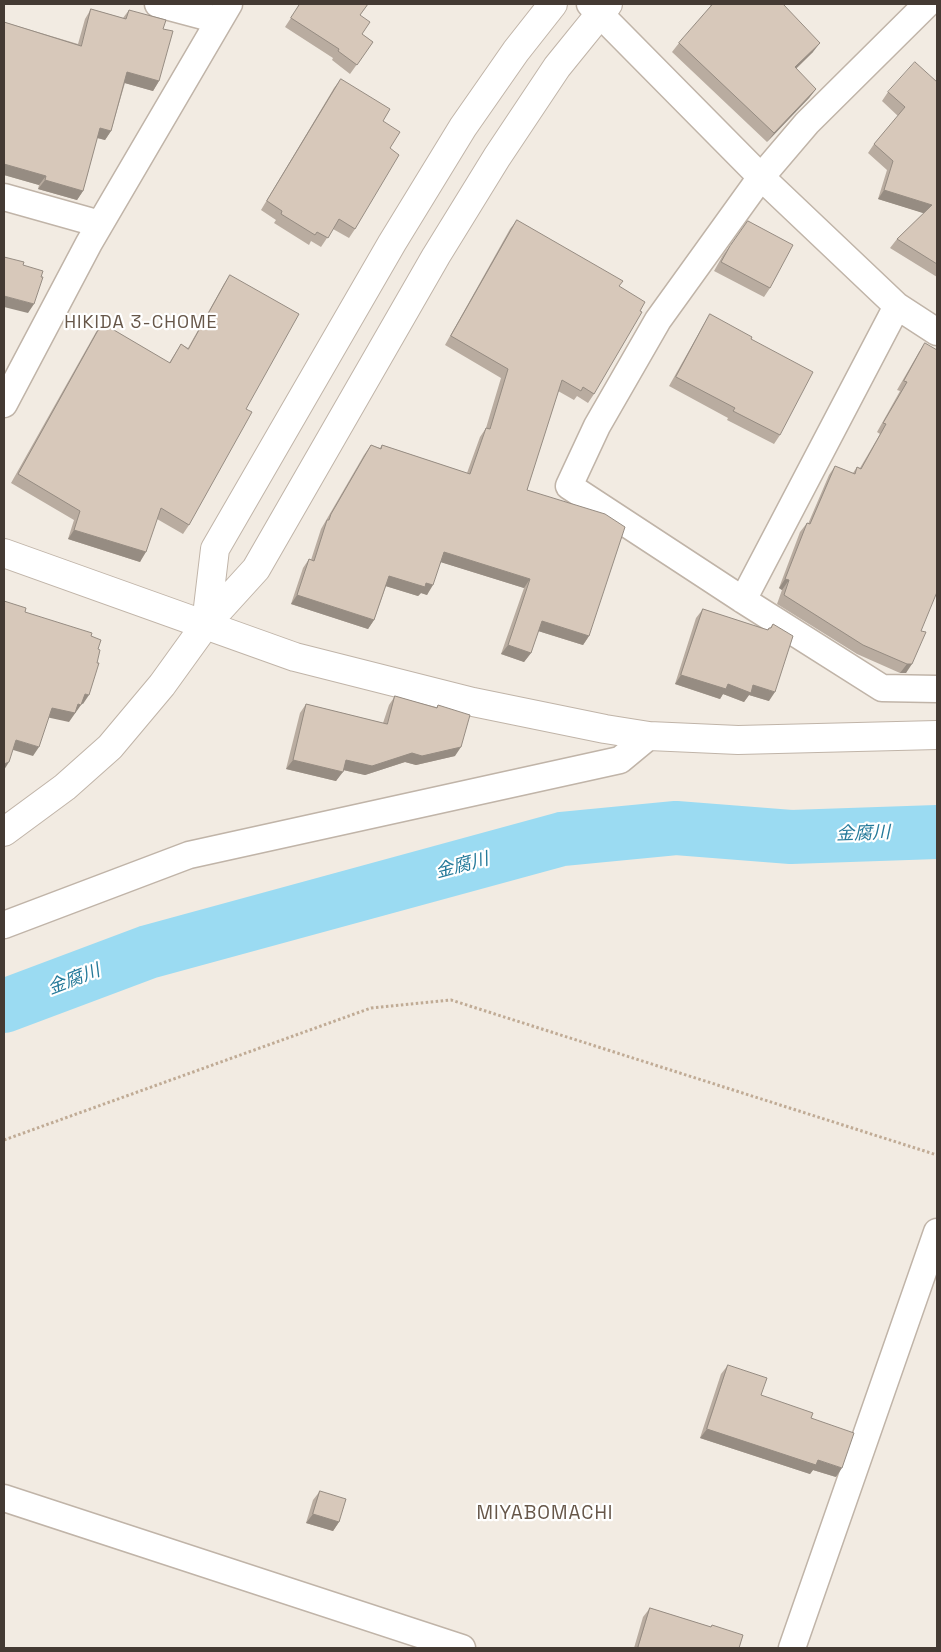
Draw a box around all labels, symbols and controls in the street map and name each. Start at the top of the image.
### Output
district label: HIKIDA 3-CHOME [63,312,219,334]
water label: 金腐川 [836,822,890,846]
water label: 金腐川 [433,849,491,883]
water label: 金腐川 [45,960,103,1000]
district label: MIYABOMACHI [475,1503,615,1525]

